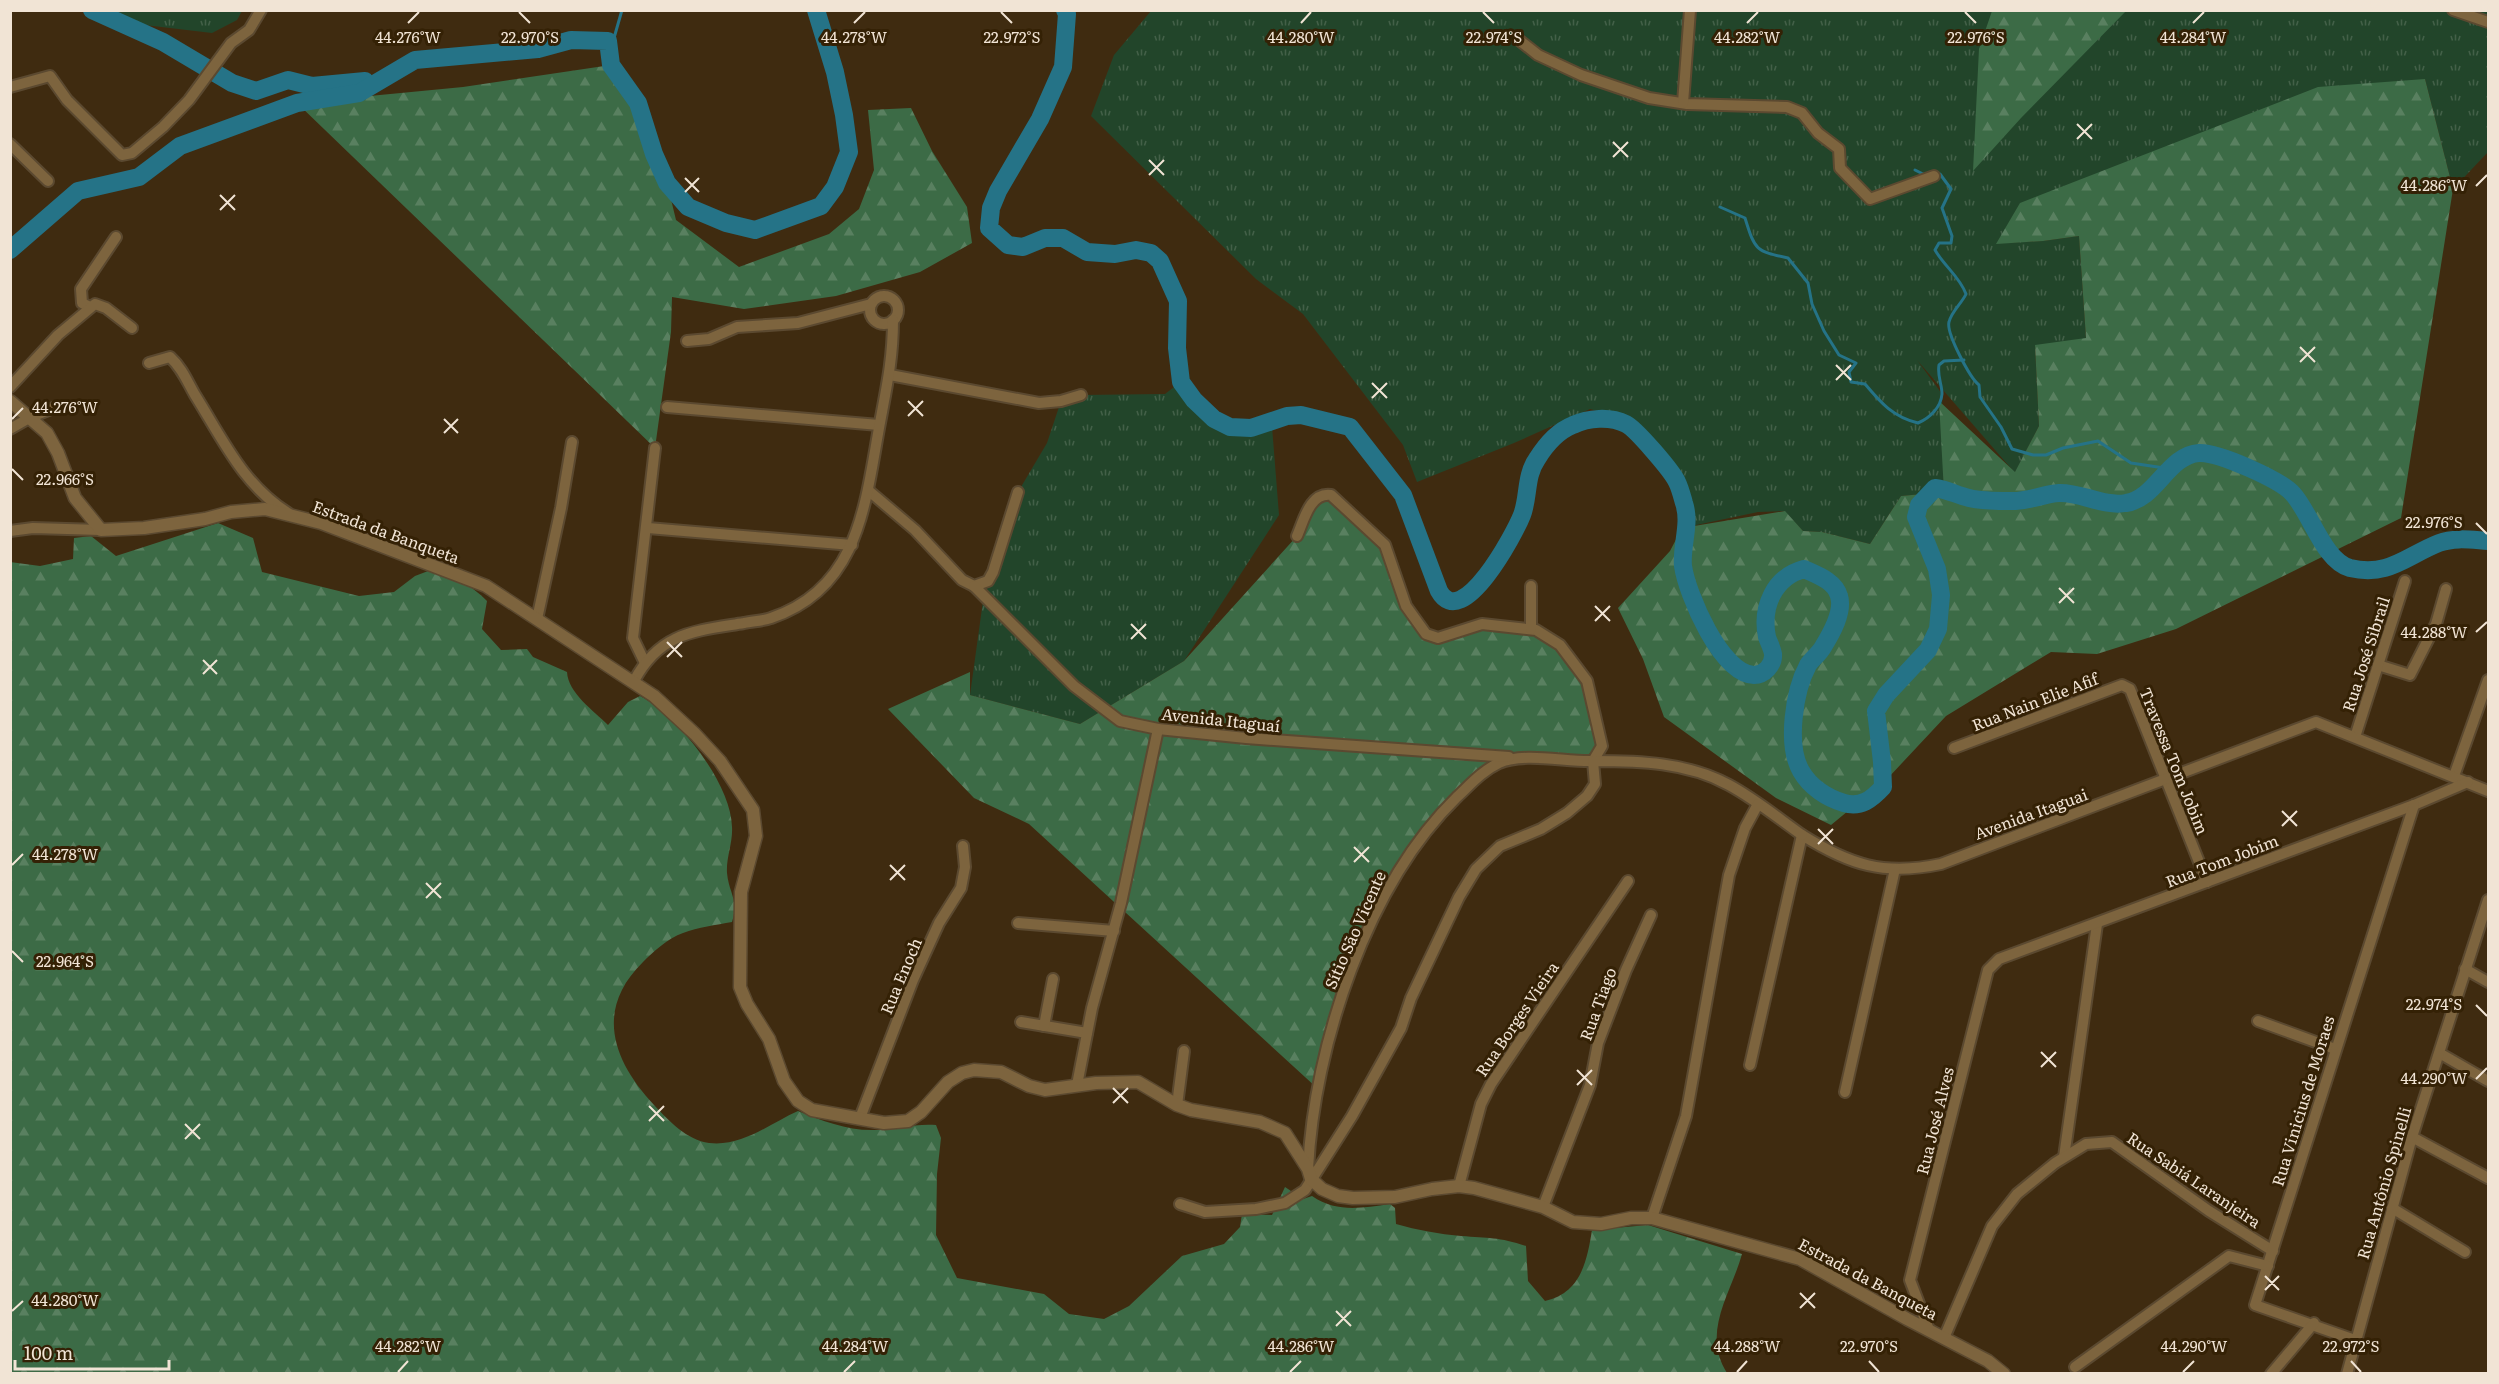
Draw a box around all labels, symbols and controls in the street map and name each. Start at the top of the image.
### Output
text: 44.276°W [375,25,442,48]
text: 22.970°S [501,25,559,48]
text: 44.278°W [821,25,888,48]
text: 22.972°S [983,25,1041,48]
text: 44.280°W [1267,25,1335,48]
text: 22.974°S [1466,25,1522,48]
text: 44.282°W [1714,25,1781,48]
text: 22.976°S [1947,25,2005,48]
text: 44.284°W [2160,25,2227,48]
text: 44.286°W [2401,173,2468,196]
text: 44.276°W [32,395,99,418]
text: 22.966°S [36,467,94,490]
street label: Estrada da Banqueta [309,493,464,569]
text: 22.976°S [2405,510,2463,533]
street label: Rua José Sibrail [2335,593,2395,714]
text: 44.288°W [2401,620,2468,643]
street label: Rua Nain Elie Afif [1968,665,2103,736]
street label: Travessa Tom Jobim [2134,683,2216,838]
street label: Avenida Itaguaí [1161,701,1282,737]
street label: Avenida Itaguai [1971,781,2091,845]
street label: Rua Tom Jobim [2162,827,2282,893]
text: 44.278°W [32,842,99,865]
street label: Sítio São Vicente [1317,867,1391,993]
street label: Rua Enoch [873,933,927,1018]
text: 22.964°S [36,949,94,972]
street label: Rua Borges Vieira [1469,956,1564,1081]
street label: Rua Tiago [1573,964,1621,1044]
text: 22.974°S [2406,992,2462,1015]
street label: Rua Vinicius de Moraes [2265,1013,2339,1189]
street label: Rua José Alves [1909,1065,1959,1177]
text: 44.290°W [2401,1066,2468,1089]
street label: Rua Antônio Spinelli [2350,1104,2416,1262]
street label: Rua Sabiá Laranjeira [2123,1125,2267,1233]
street label: Estrada da Banqueta [1794,1231,1943,1325]
text: 44.280°W [31,1288,99,1311]
scale bar [15,1333,170,1371]
text: 44.282°W [375,1334,442,1357]
text: 44.284°W [822,1334,889,1357]
text: 44.286°W [1268,1334,1335,1357]
text: 44.288°W [1714,1334,1781,1357]
text: 22.970°S [1840,1334,1898,1357]
text: 44.290°W [2161,1334,2228,1357]
text: 22.972°S [2322,1334,2380,1357]
text: 100 m [24,1339,73,1366]

